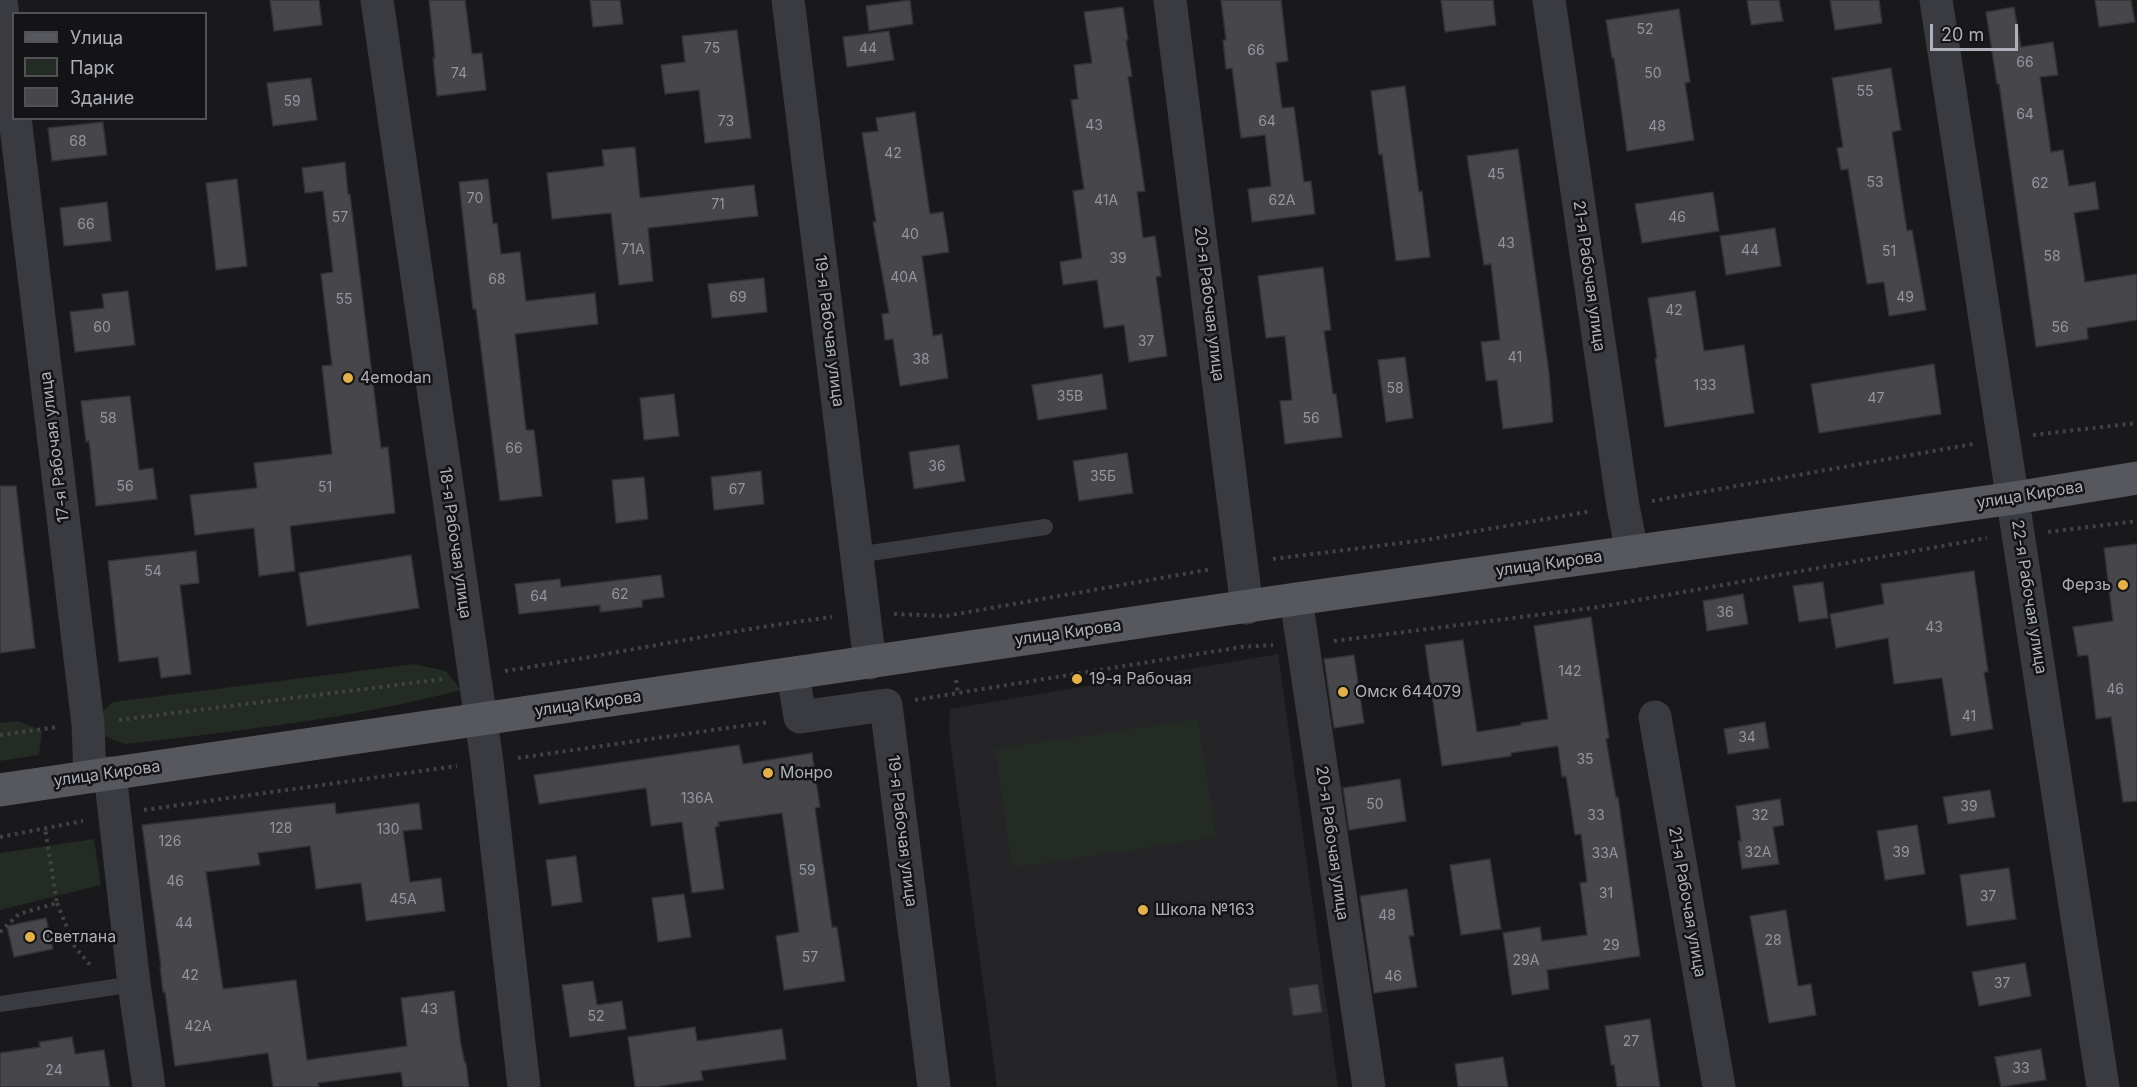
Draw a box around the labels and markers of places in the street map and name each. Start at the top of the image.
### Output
place label: 4emodan [360,368,432,388]
marker: 4emodan [341,371,355,385]
place label: Ферзь [2062,575,2111,595]
marker: Ферзь [2116,578,2130,592]
place label: 19-я Рабочая [1089,669,1192,689]
marker: 19-я Рабочая [1070,672,1084,686]
place label: Омск 644079 [1355,682,1461,702]
marker: Омск 644079 [1336,685,1350,699]
place label: Монро [780,763,833,783]
marker: Монро [761,766,775,780]
place label: Школа №163 [1155,900,1255,920]
marker: Школа №163 [1136,903,1150,917]
place label: Светлана [42,927,116,947]
marker: Светлана [23,930,37,944]

